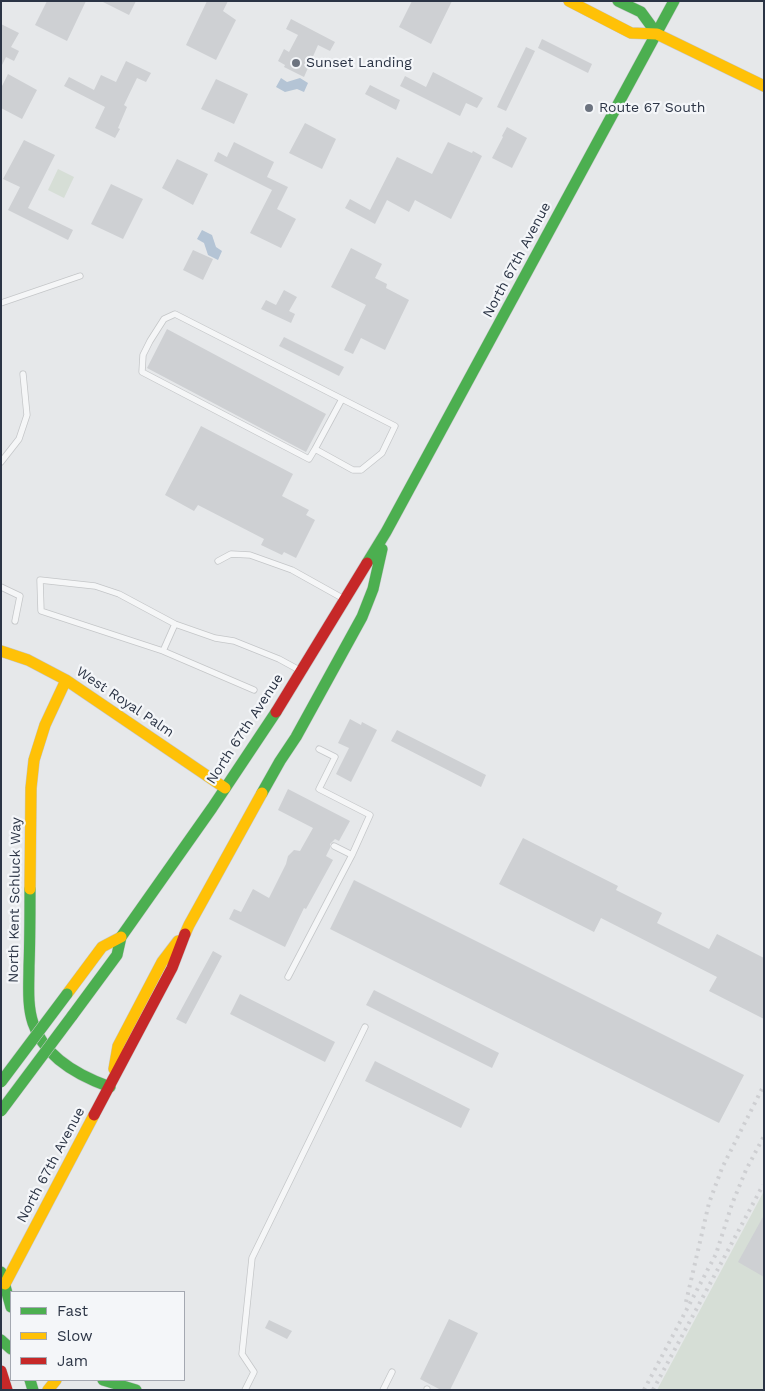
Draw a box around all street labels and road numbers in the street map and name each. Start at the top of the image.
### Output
street label: North 67th Avenue [479,199,555,321]
street label: West Royal Palm [73,663,177,741]
street label: North 67th Avenue [203,671,287,787]
street label: North Kent Schluck Way [5,817,25,983]
street label: North 67th Avenue [13,1104,89,1226]

